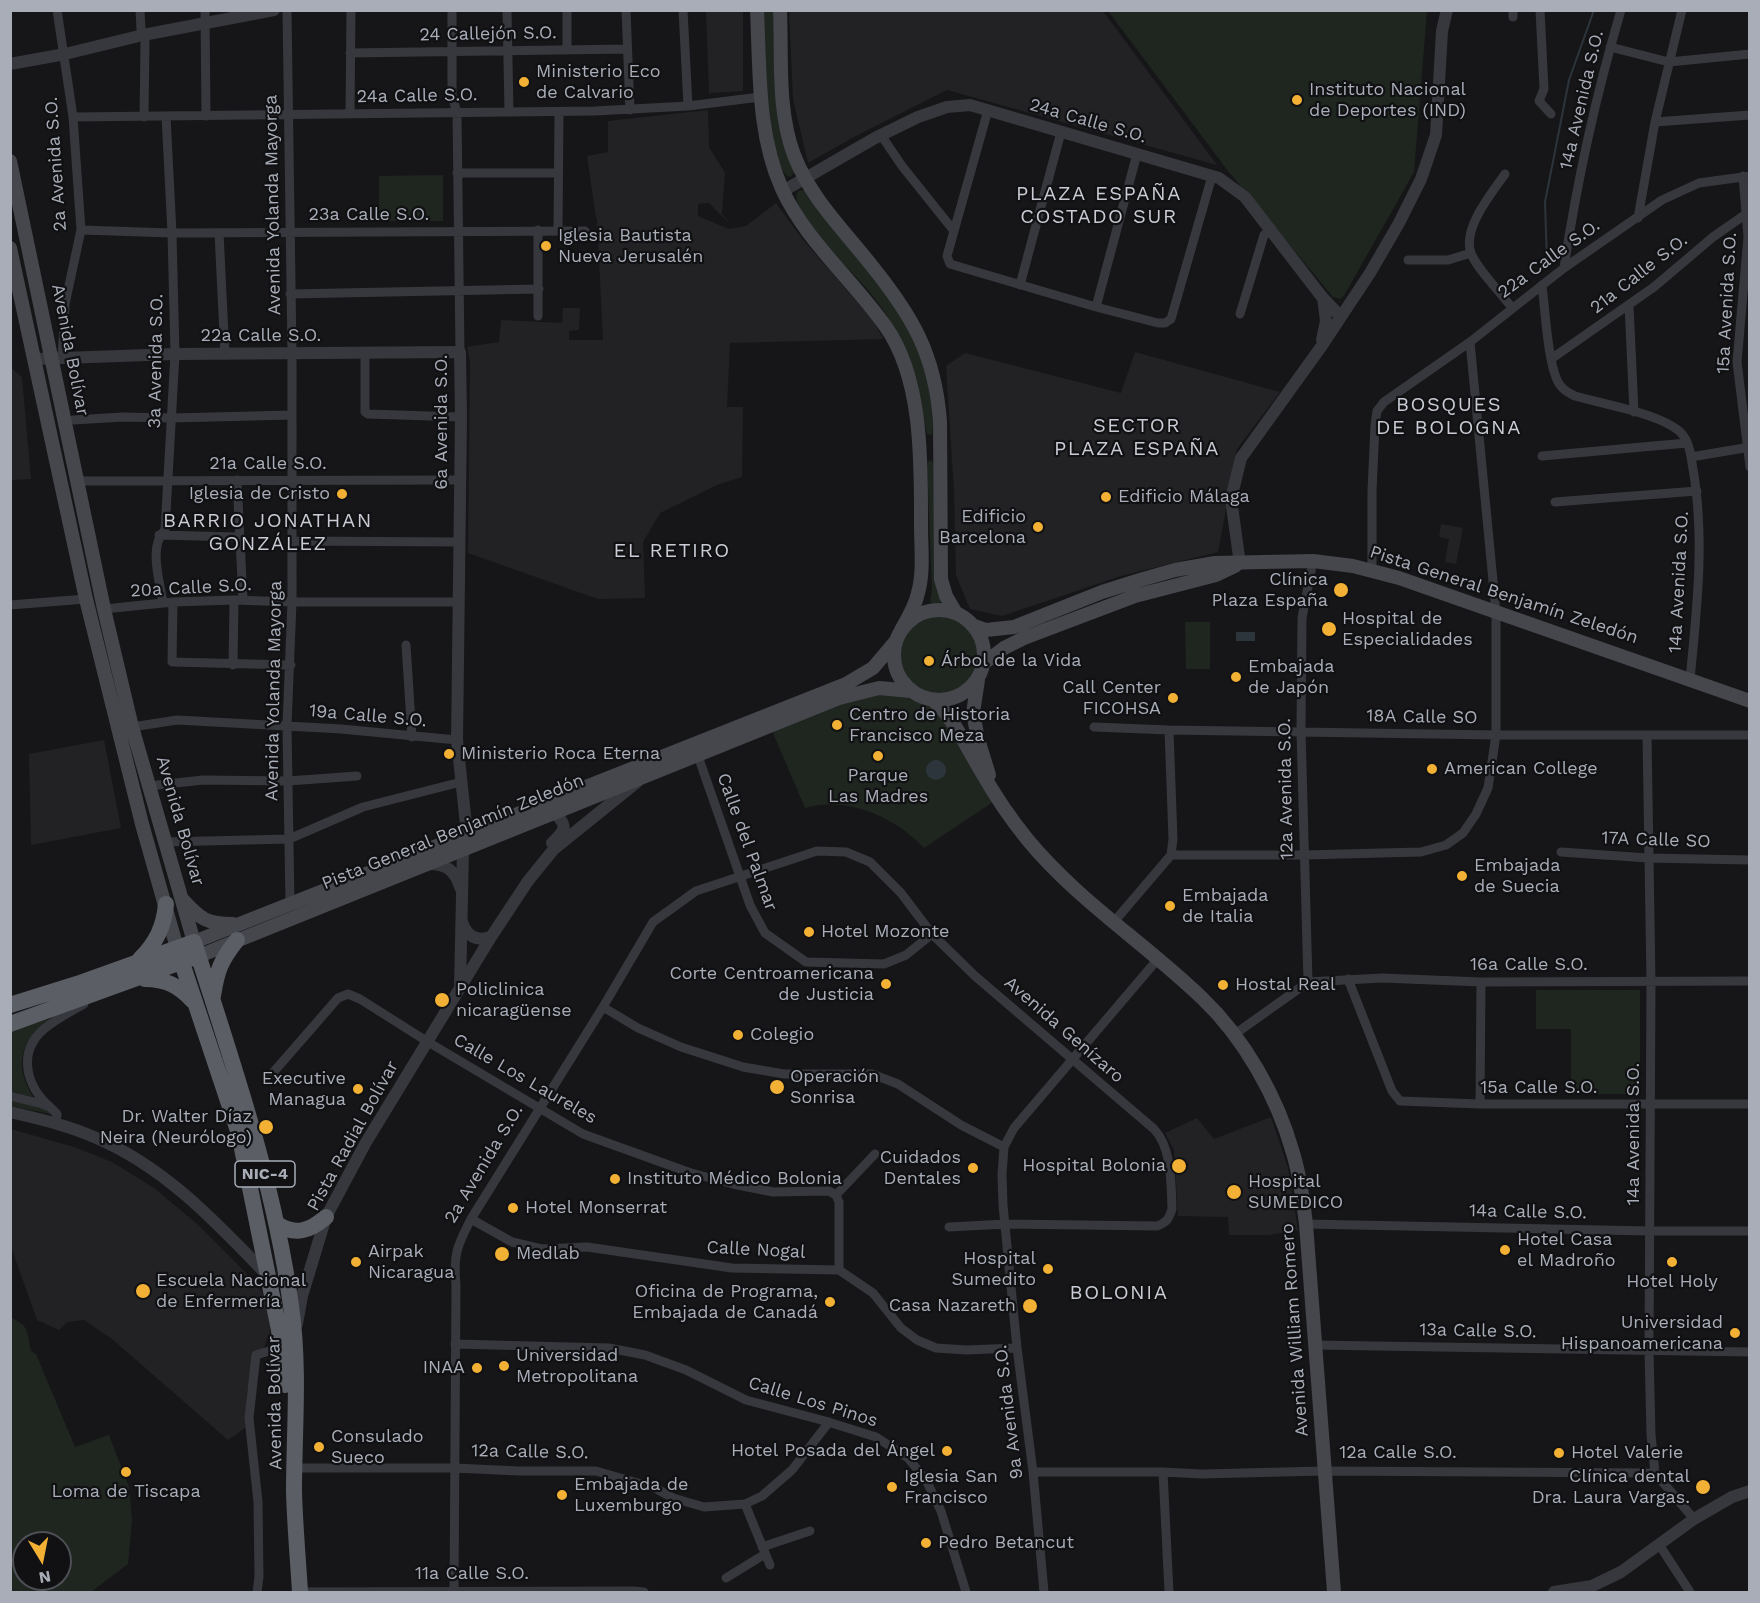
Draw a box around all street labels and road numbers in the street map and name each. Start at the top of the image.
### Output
street label: 24 Callejón S.O. [419,22,557,46]
street label: 14a Avenida S.O. [1555,28,1609,172]
street label: 24a Calle S.O. [356,84,478,108]
street label: 24a Calle S.O. [1027,94,1149,148]
street label: Avenida Yolanda Mayorga [260,95,286,315]
street label: 2a Avenida S.O. [41,96,71,232]
street label: 23a Calle S.O. [309,204,429,226]
street label: 22a Calle S.O. [1494,215,1604,303]
street label: 21a Calle S.O. [1586,229,1692,319]
street label: 15a Avenida S.O. [1713,232,1741,374]
street label: Avenida Bolívar [47,282,93,418]
street label: 3a Avenida S.O. [144,293,168,429]
street label: 22a Calle S.O. [201,325,321,347]
street label: 6a Avenida S.O. [431,354,453,490]
street label: 21a Calle S.O. [209,453,327,475]
street label: 14a Avenida S.O. [1664,510,1694,654]
street label: Pista General Benjamín Zeledón [1367,541,1641,649]
street label: 20a Calle S.O. [130,574,252,602]
street label: Avenida Yolanda Mayorga [261,581,287,801]
street label: 19a Calle S.O. [308,700,428,732]
street label: 18A Calle SO [1366,705,1478,729]
street label: 12a Avenida S.O. [1274,718,1298,860]
street label: Avenida Bolívar [151,754,209,888]
street label: Pista General Benjamín Zeledón [319,769,587,895]
street label: Calle del Palmar [712,770,782,914]
street label: 17A Calle SO [1601,827,1711,853]
street label: 16a Calle S.O. [1470,954,1588,976]
street label: Avenida Genízaro [1000,972,1128,1088]
street label: Calle Los Laureles [450,1029,600,1129]
street label: Pista Radial Bolívar [303,1057,403,1215]
street label: 14a Avenida S.O. [1623,1063,1645,1205]
street label: 15a Calle S.O. [1480,1077,1598,1099]
street label: 2a Avenida S.O. [440,1101,528,1227]
road number: NIC-4 [235,1161,295,1187]
street label: 14a Calle S.O. [1469,1200,1587,1224]
street label: Avenida William Romero [1277,1223,1313,1437]
street label: Calle Nogal [706,1237,806,1263]
street label: 13a Calle S.O. [1419,1319,1537,1343]
street label: Avenida Bolívar [263,1336,287,1470]
street label: 9a Avenida S.O. [990,1343,1028,1481]
street label: Calle Los Pinos [746,1372,880,1432]
street label: 12a Calle S.O. [471,1440,589,1464]
street label: 12a Calle S.O. [1339,1442,1457,1464]
street label: 11a Calle S.O. [415,1563,529,1585]

